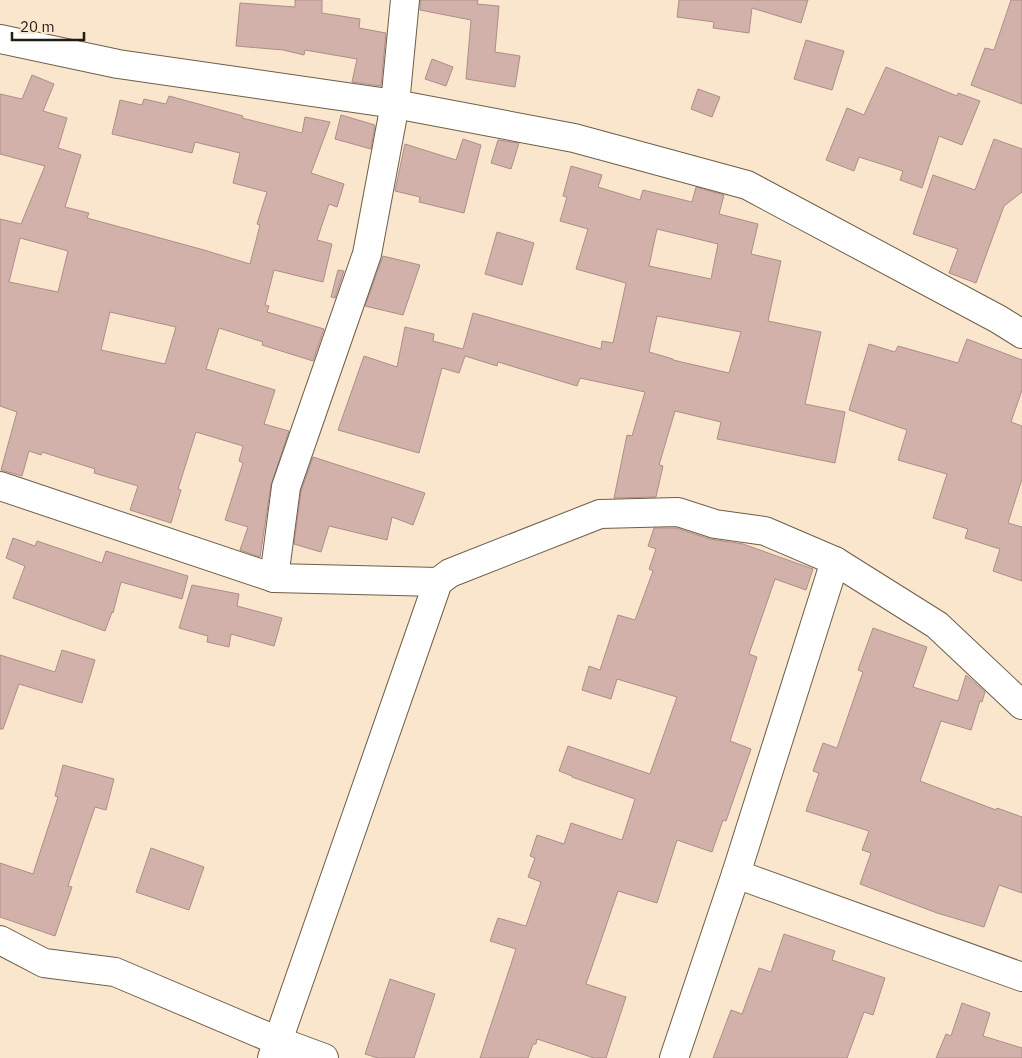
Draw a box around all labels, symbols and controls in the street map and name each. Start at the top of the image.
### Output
scale bar [12,10,85,42]
text: 20 m [20,17,55,36]

